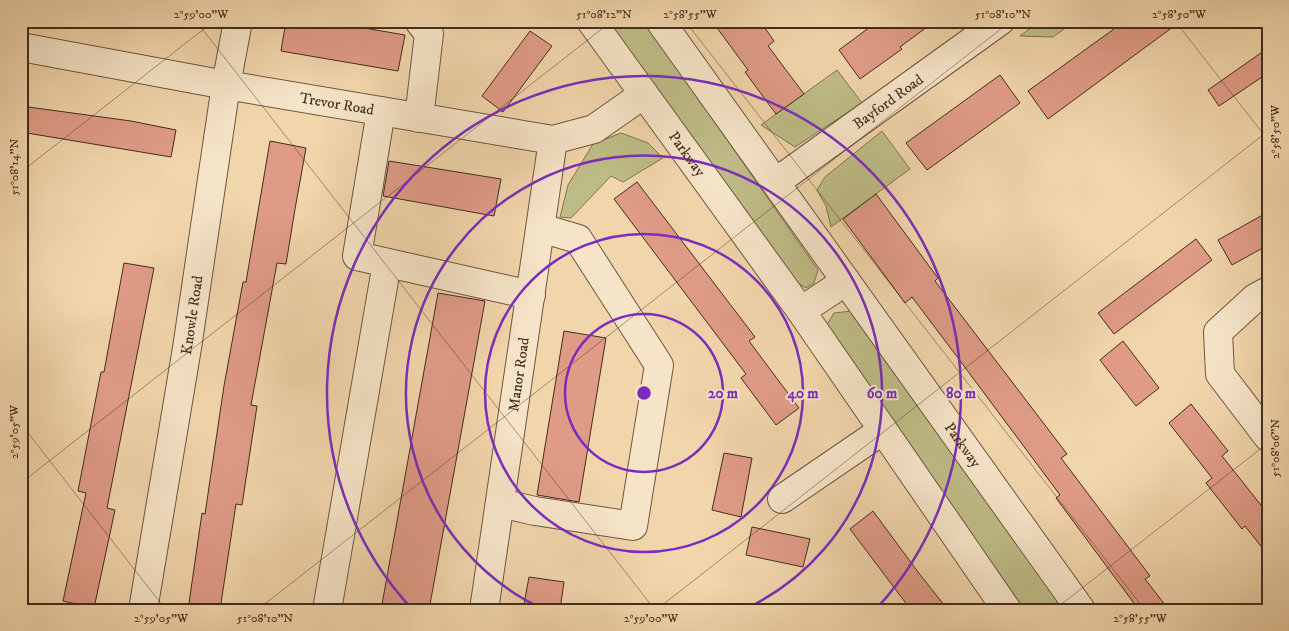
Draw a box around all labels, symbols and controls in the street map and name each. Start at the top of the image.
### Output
text: 2°59'00"W [174,7,229,22]
text: 51°08'12"N [576,7,632,22]
text: 2°58'55"W [663,7,718,22]
text: 51°08'10"N [975,7,1031,22]
text: 2°58'50"W [1152,7,1207,22]
street label: Bayford Road [849,70,928,134]
street label: Trevor Road [298,89,376,120]
text: 2°58'50"W [1268,104,1283,159]
street label: Parkway [664,128,710,181]
text: 51°08'14"N [7,138,22,195]
street label: Knowle Road [177,274,208,356]
street label: Manor Road [504,336,534,413]
centre of rings [635,384,653,402]
text: 20 m [708,384,739,403]
text: 40 m [786,384,819,403]
text: 60 m [867,384,898,403]
text: 80 m [946,384,977,403]
text: 2°59'05"W [7,404,22,459]
street label: Parkway [940,419,986,472]
text: 51°08'06"N [1268,419,1283,477]
text: 2°59'05"W [134,611,189,626]
text: 51°08'10"N [237,611,293,626]
text: 2°59'00"W [624,611,679,626]
text: 2°58'55"W [1113,611,1168,626]

